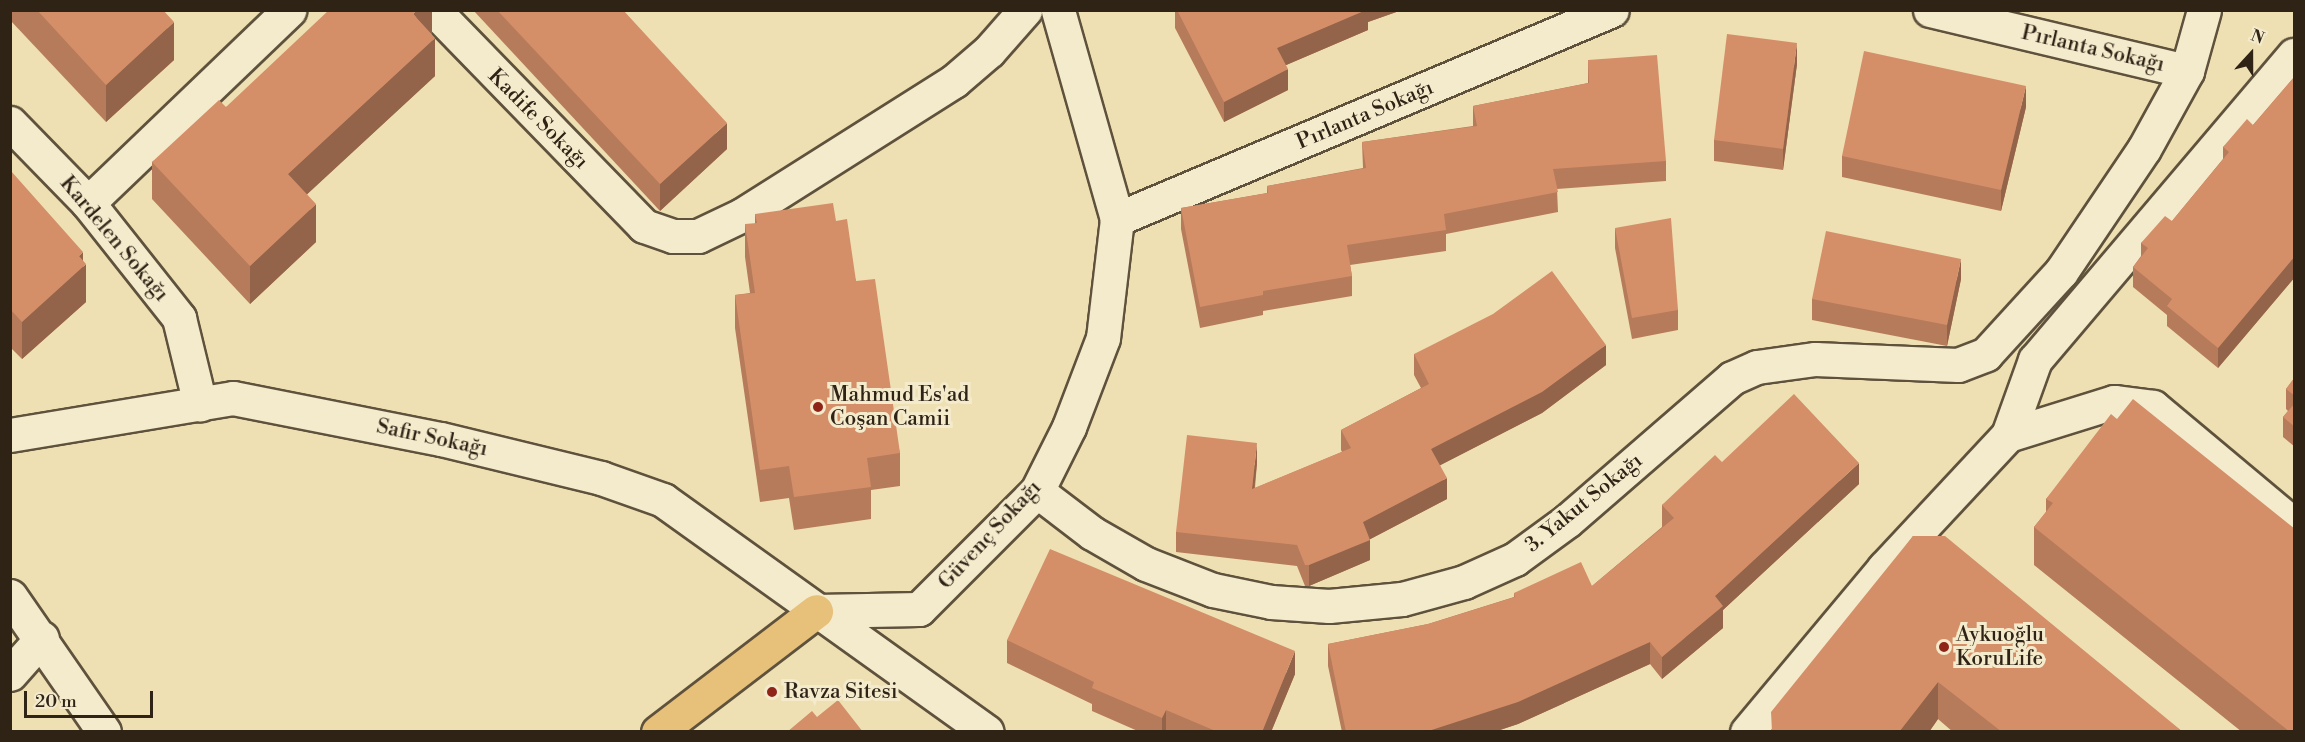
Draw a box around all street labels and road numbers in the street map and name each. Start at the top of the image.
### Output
street label: Pırlanta Sokağı [2019,20,2167,78]
street label: Kadife Sokağı [483,64,593,174]
street label: Pırlanta Sokağı [1293,75,1437,155]
street label: Kardelen Sokağı [54,171,174,307]
street label: Safir Sokağı [374,414,490,462]
street label: 3. Yakut Sokağı [1520,448,1648,558]
street label: Güvenç Sokağı [933,475,1047,595]

